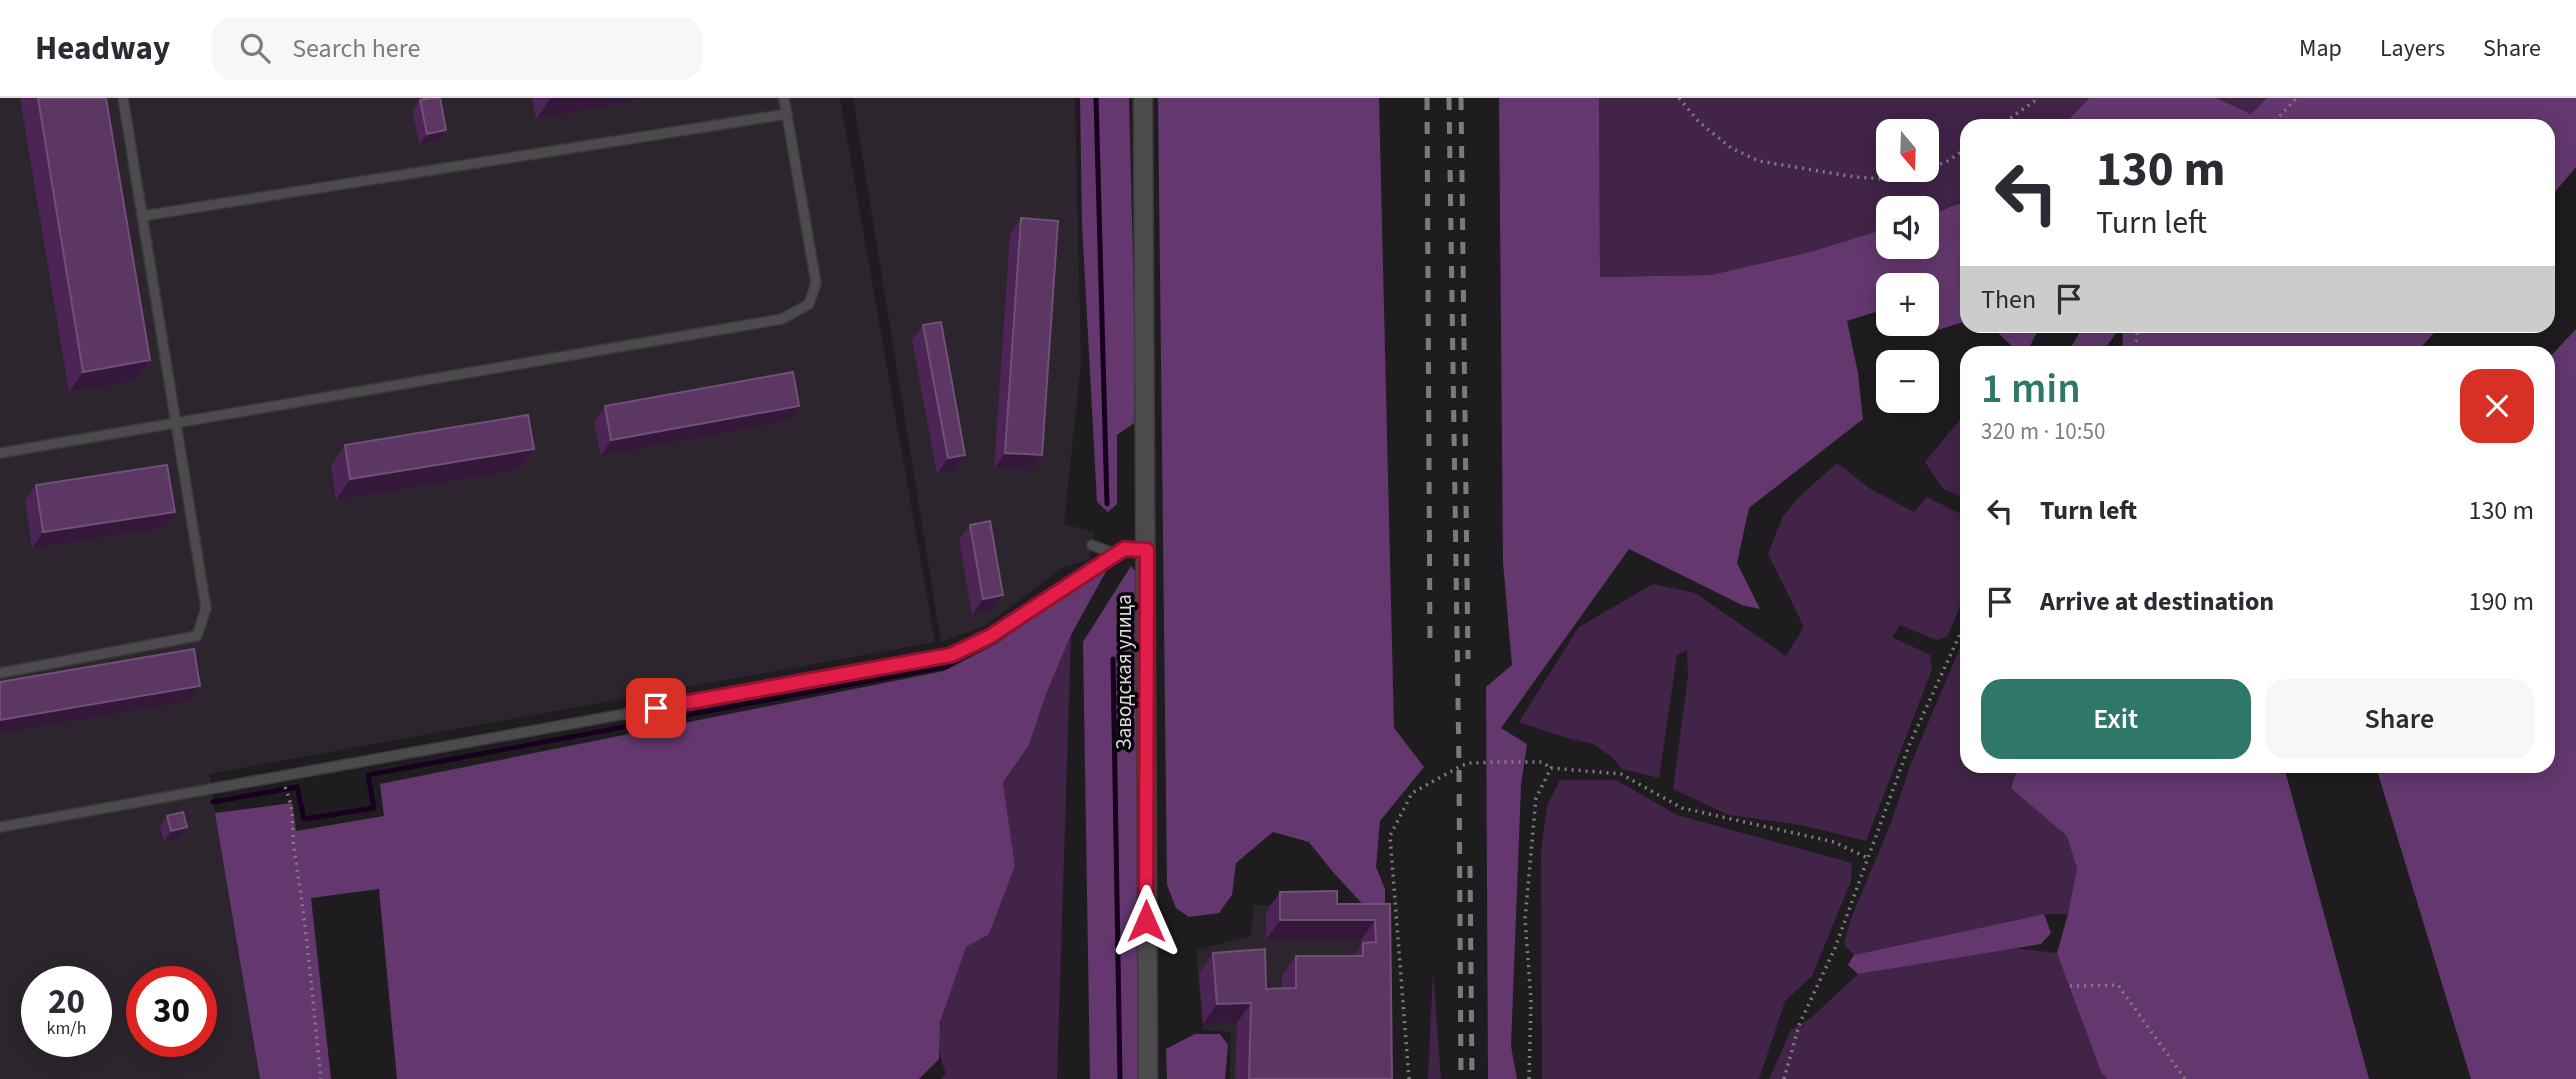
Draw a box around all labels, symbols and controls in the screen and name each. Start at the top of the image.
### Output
search box [212,17,702,80]
text: Headway [35,25,170,72]
icon: search [236,29,274,67]
text: Search here [292,30,420,67]
text: Map [2299,31,2342,66]
text: Layers [2380,31,2445,66]
text: Share [2483,31,2541,66]
north arrow [1876,119,1939,182]
map controls [1876,119,1939,413]
text: 130 m [2096,135,2225,205]
icon: left [1981,147,2072,238]
button: sound [1876,196,1939,259]
text: Turn left [2096,200,2207,246]
button: + [1876,273,1939,336]
icon: arrive [2050,280,2088,318]
text: Then [1981,281,2036,318]
button: − [1876,350,1939,413]
text: 1 min [1981,359,2081,419]
button: close [2460,369,2534,443]
text: 320 m · 10:50 [1981,415,2105,448]
icon: left [1981,492,2019,530]
text: Turn left [2040,492,2137,529]
text: 130 m [2468,492,2534,529]
icon: arrive [1981,583,2019,621]
text: Arrive at destination [2040,583,2274,620]
text: 190 m [2468,583,2534,620]
street label: Заводская улица [1109,594,1139,750]
pin [626,678,686,738]
button: Exit [1981,679,2251,759]
button: Share [2265,679,2534,759]
icon: arrive [637,689,675,727]
position arrow [1109,884,1183,958]
speed limit sign: 30 [126,966,217,1057]
text: 20 [48,977,85,1027]
text: km/h [47,1016,86,1041]

